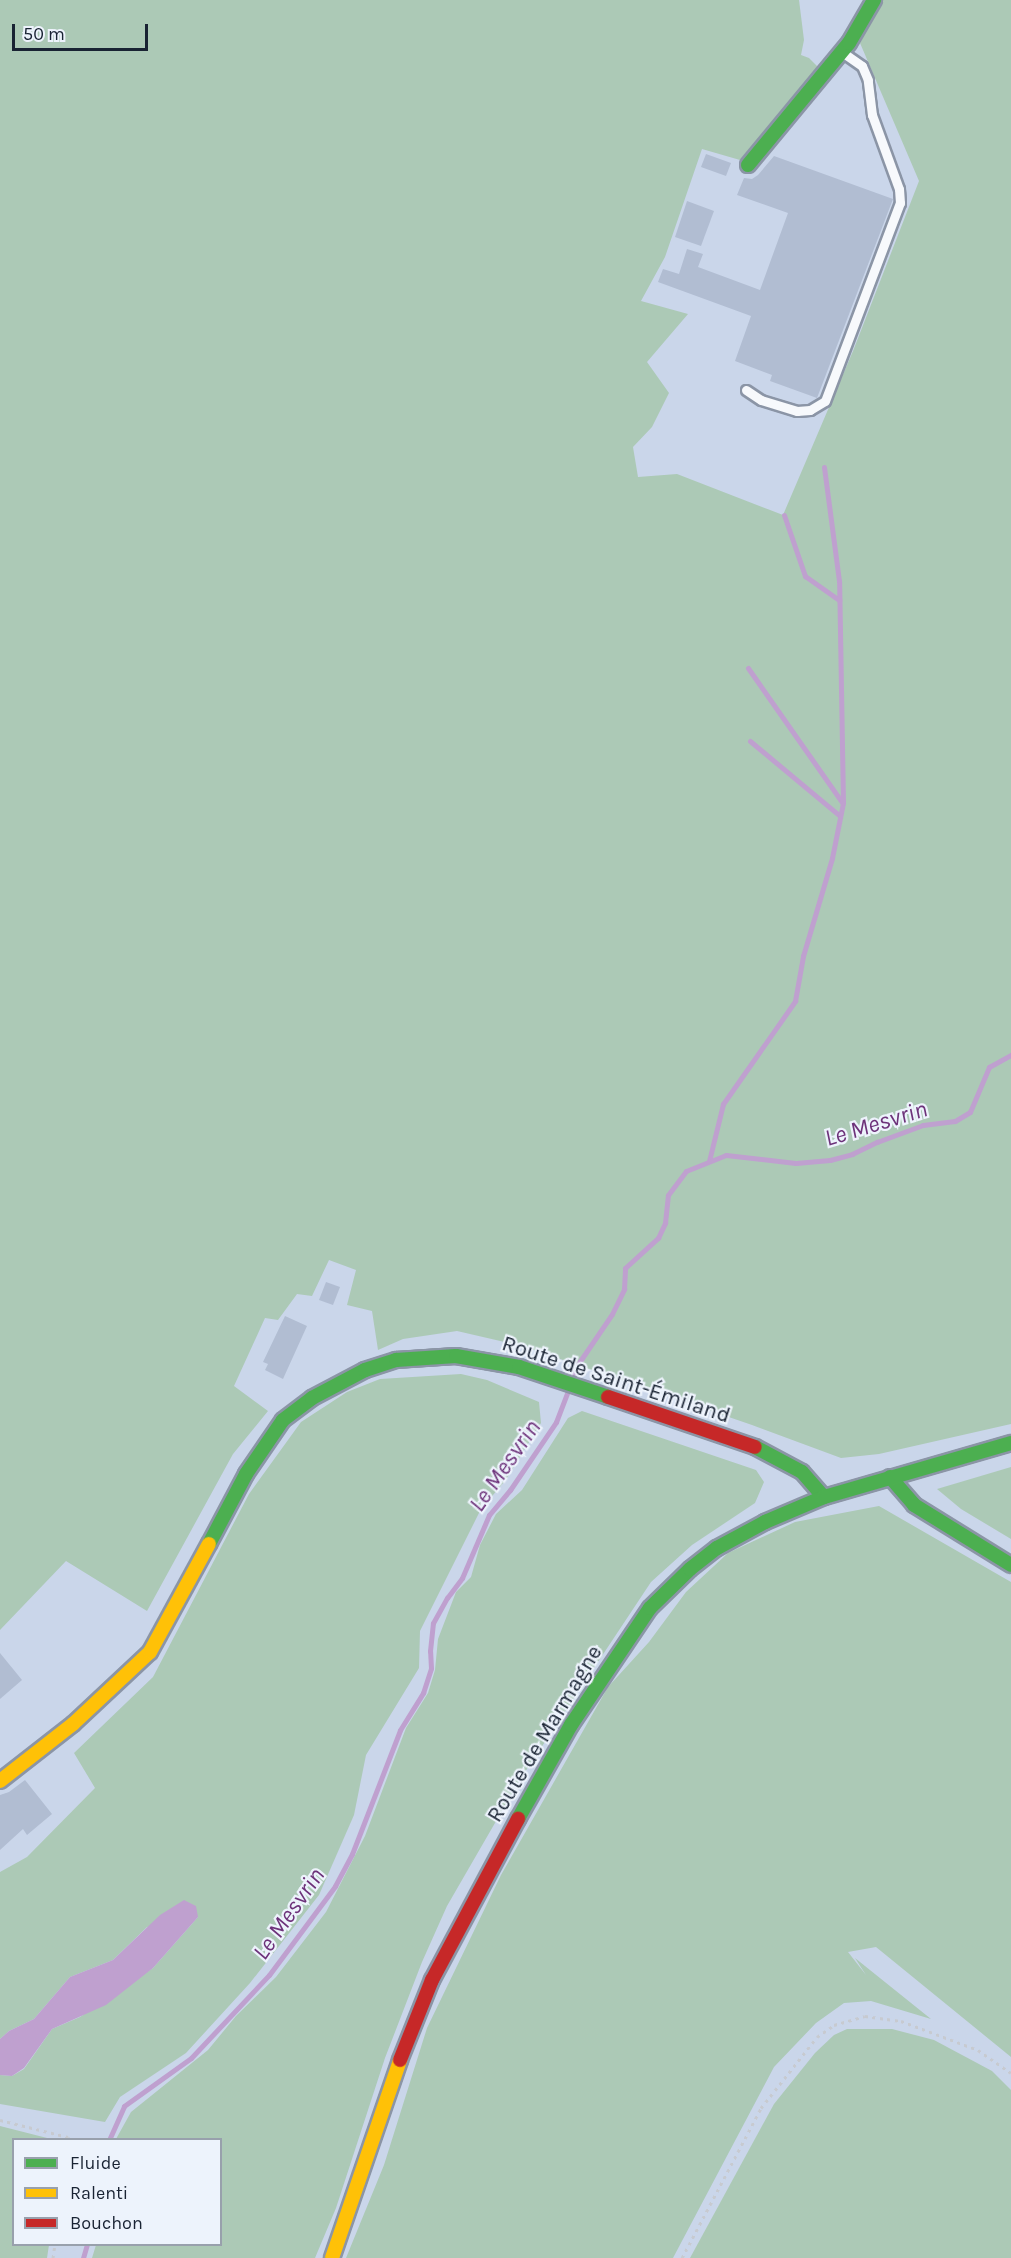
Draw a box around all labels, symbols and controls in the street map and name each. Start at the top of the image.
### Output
scale bar [15,12,152,50]
text: 50 m [23,23,65,45]
water label: Le Mesvrin [821,1095,931,1153]
street label: Route de Saint-Émiland [499,1331,733,1429]
water label: Le Mesvrin [463,1414,547,1518]
street label: Route de Marmagne [482,1641,608,1827]
water label: Le Mesvrin [247,1862,331,1966]
legend [12,2138,222,2246]
text: Fluide [70,2152,121,2174]
text: Ralenti [70,2182,128,2204]
text: Bouchon [70,2212,143,2234]

